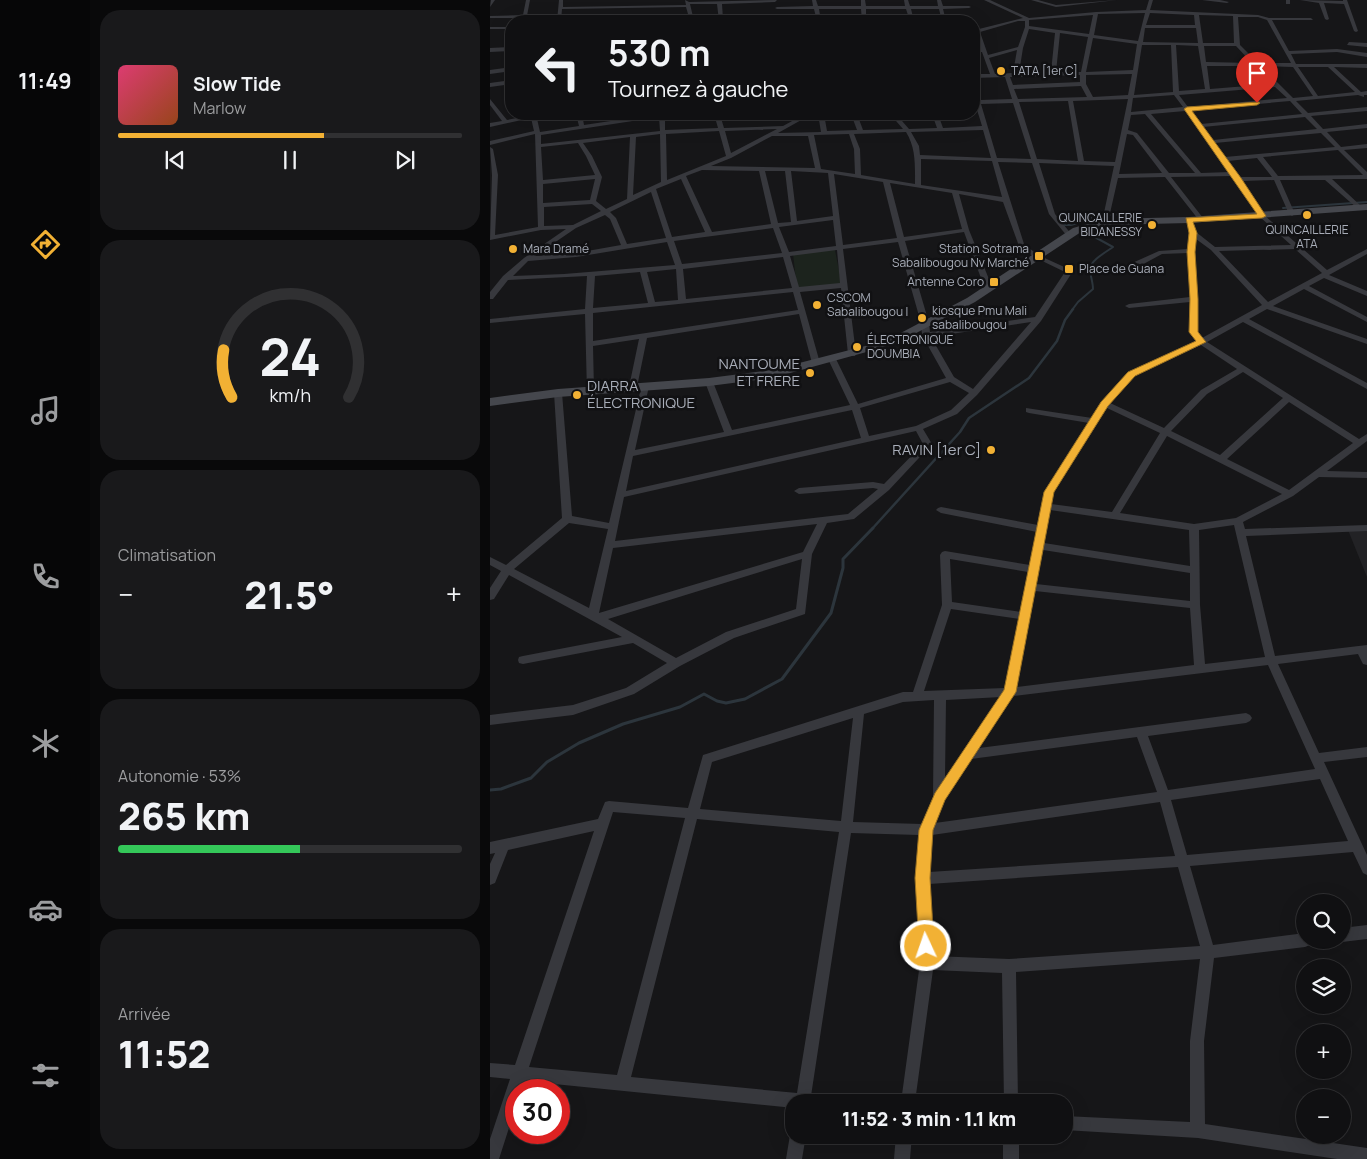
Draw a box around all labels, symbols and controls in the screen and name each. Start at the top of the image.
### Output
text: 530 m [608,29,710,77]
icon: left [525,35,590,100]
pin [1236,52,1278,103]
icon: arrive [1243,59,1271,87]
place label: TATA [1er C] [1011,62,1078,79]
marker: TATA [1er C] [995,65,1007,77]
text: 11:49 [18,66,72,96]
text: Slow Tide [193,71,281,97]
text: Tournez à gauche [608,74,788,104]
text: Marlow [193,97,246,119]
icon: previous [161,146,189,174]
icon: pause [276,146,304,174]
icon: next [391,146,419,174]
place label: QUINCAILLERIE BIDANESSY [1059,209,1142,240]
marker: QUINCAILLERIE ATA [1301,209,1313,221]
marker: QUINCAILLERIE BIDANESSY [1146,219,1158,231]
place label: QUINCAILLERIE ATA [1265,221,1349,252]
icon: directions [28,227,63,262]
place label: Mara Dramé [523,240,589,257]
place label: Station Sotrama Sabalibougou Nv Marché [892,240,1029,271]
marker: Mara Dramé [507,243,519,255]
marker: Station Sotrama Sabalibougou Nv Marché [1033,250,1045,262]
place label: Place de Guana [1079,260,1164,277]
marker: Place de Guana [1063,263,1075,275]
place label: Antenne Coro [907,273,984,290]
marker: Antenne Coro [988,276,1000,288]
place label: CSCOM Sabalibougou I [827,289,908,320]
marker: CSCOM Sabalibougou I [811,299,823,311]
place label: kiosque Pmu Mali sabalibougou [932,302,1027,333]
marker: kiosque Pmu Mali sabalibougou [916,312,928,324]
text: 24 [259,321,321,392]
place label: ÉLECTRONIQUE DOUMBIA [867,331,954,362]
marker: ÉLECTRONIQUE DOUMBIA [851,341,863,353]
place label: NANTOUME ET FRERE [718,353,800,391]
marker: NANTOUME ET FRERE [804,367,816,379]
place label: DIARRA ÉLECTRONIQUE [587,375,695,413]
text: km/h [269,383,311,407]
marker: DIARRA ÉLECTRONIQUE [571,389,583,401]
icon: music [28,393,63,428]
place label: RAVIN [1er C] [892,439,981,460]
marker: RAVIN [1er C] [985,444,997,456]
text: Climatisation [118,544,216,566]
icon: phone [28,559,63,594]
text: 21.5° [244,568,335,620]
text: − [118,575,133,613]
text: + [446,575,462,613]
icon: climate [28,726,63,761]
text: Autonomie · 53% [118,765,241,787]
text: 265 km [118,789,250,841]
icon: car [28,892,63,927]
map controls [1296,894,1351,1144]
button: search [1296,894,1351,949]
position arrow [899,919,951,971]
button: layers [1296,959,1351,1014]
text: Arrivée [118,1003,170,1025]
button: + [1296,1024,1351,1079]
text: 11:52 [118,1027,210,1079]
icon: filters [28,1058,63,1093]
speed limit sign: 30 [505,1079,570,1144]
button: − [1296,1089,1351,1144]
text: 11:52 · 3 min · 1.1 km [842,1106,1016,1132]

